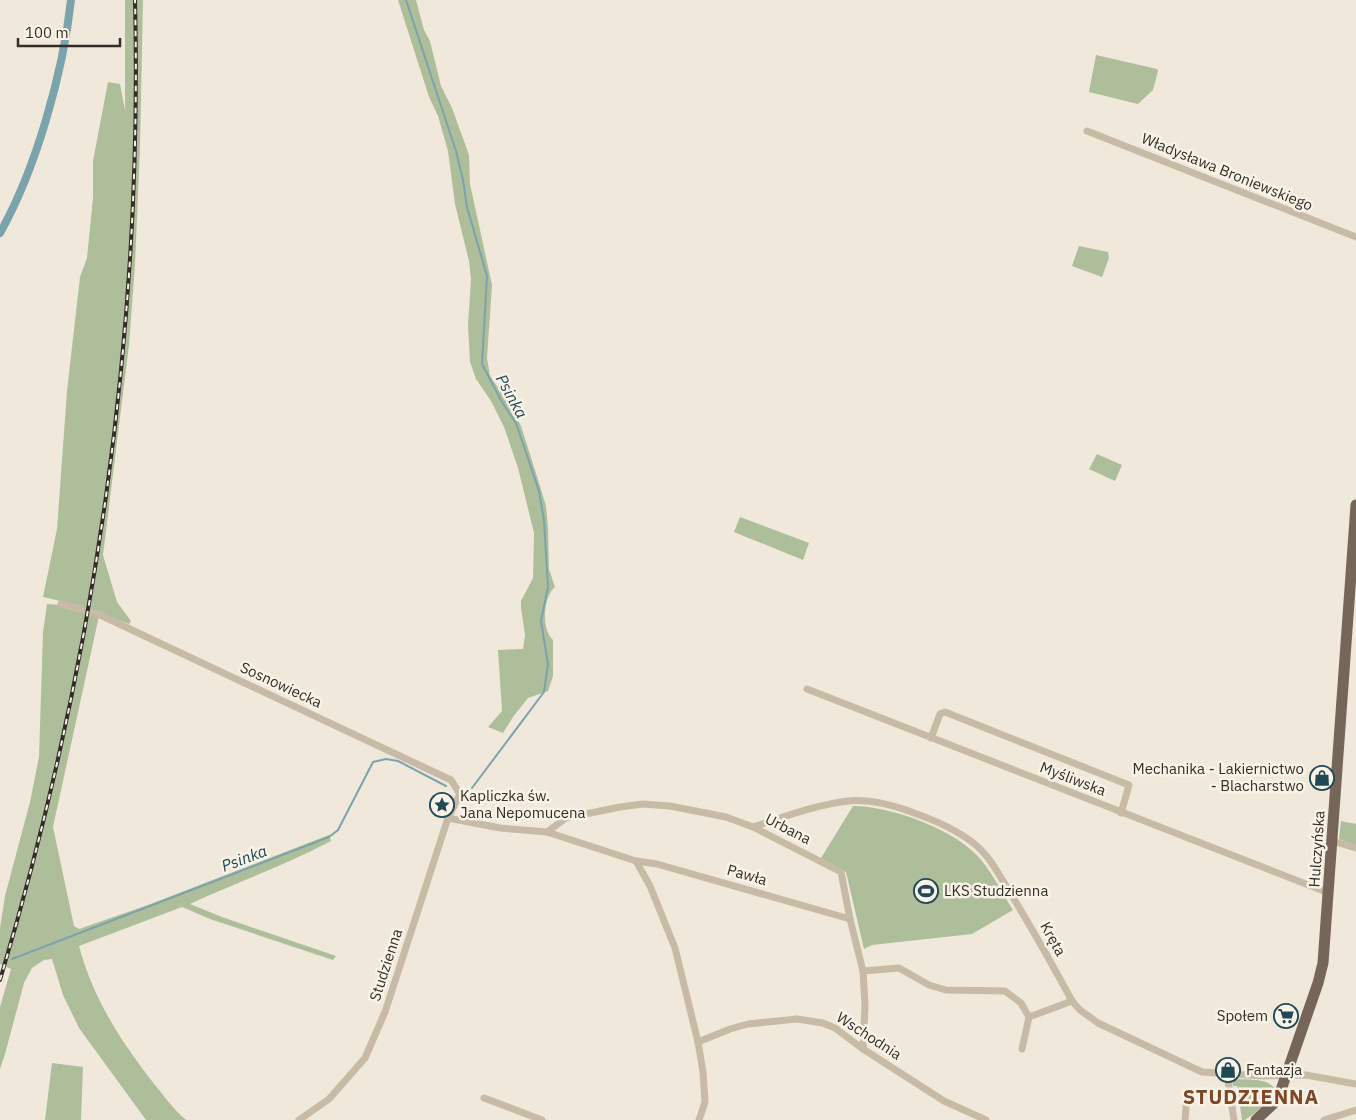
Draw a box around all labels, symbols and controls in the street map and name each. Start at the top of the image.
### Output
scale bar [18,15,120,47]
text: 100 m [25,23,69,42]
street label: Władysława Broniewskiego [1139,128,1316,215]
water label: Psinka [492,370,532,422]
street label: Sosnowiecka [237,657,325,712]
street label: Myśliwska [1037,757,1109,800]
place label: Mechanika - Lakiernictwo - Blacharstwo [1133,759,1304,795]
shop icon: Mechanika - Lakiernictwo - Blacharstwo [1309,765,1335,791]
place label: Kapliczka św. Jana Nepomucena [460,786,586,822]
place icon: Kapliczka św. Jana Nepomucena [429,792,455,818]
street label: Urbana [762,809,814,848]
street label: Hulczyńska [1304,810,1329,888]
water label: Psinka [218,840,270,876]
street label: Pawła [725,860,769,889]
sports icon: LKS Studzienna [913,878,939,904]
place label: LKS Studzienna [944,881,1048,900]
street label: Kręta [1036,918,1071,959]
street label: Studzienna [365,926,406,1004]
supermarket icon: Społem [1273,1003,1299,1029]
place label: Społem [1217,1006,1268,1025]
street label: Wschodnia [833,1007,905,1064]
shop icon: Fantazja [1215,1057,1241,1083]
place label: Fantazja [1246,1060,1302,1079]
district label: STUDZIENNA [1183,1083,1319,1110]

